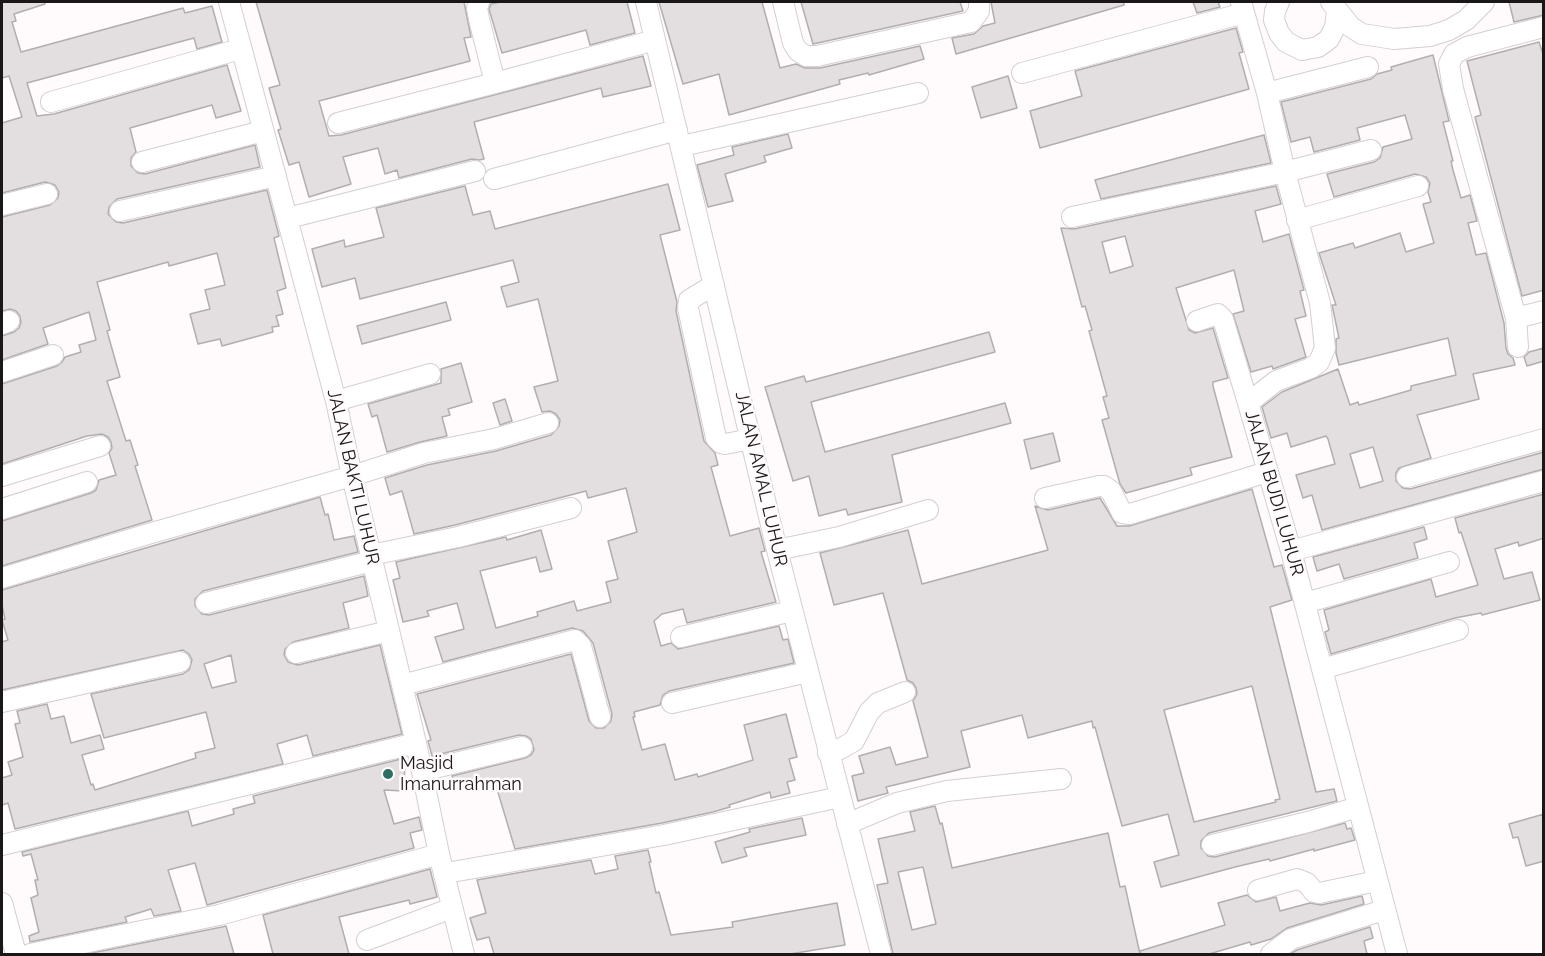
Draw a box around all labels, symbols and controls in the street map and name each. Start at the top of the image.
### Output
street label: JALAN BAKTI LUHUR [322,387,384,567]
street label: JALAN AMAL LUHUR [730,389,792,569]
street label: JALAN BUDI LUHUR [1240,408,1308,578]
place label: Masjid Imanurrahman [400,753,522,795]
marker: Masjid Imanurrahman [381,767,395,781]

